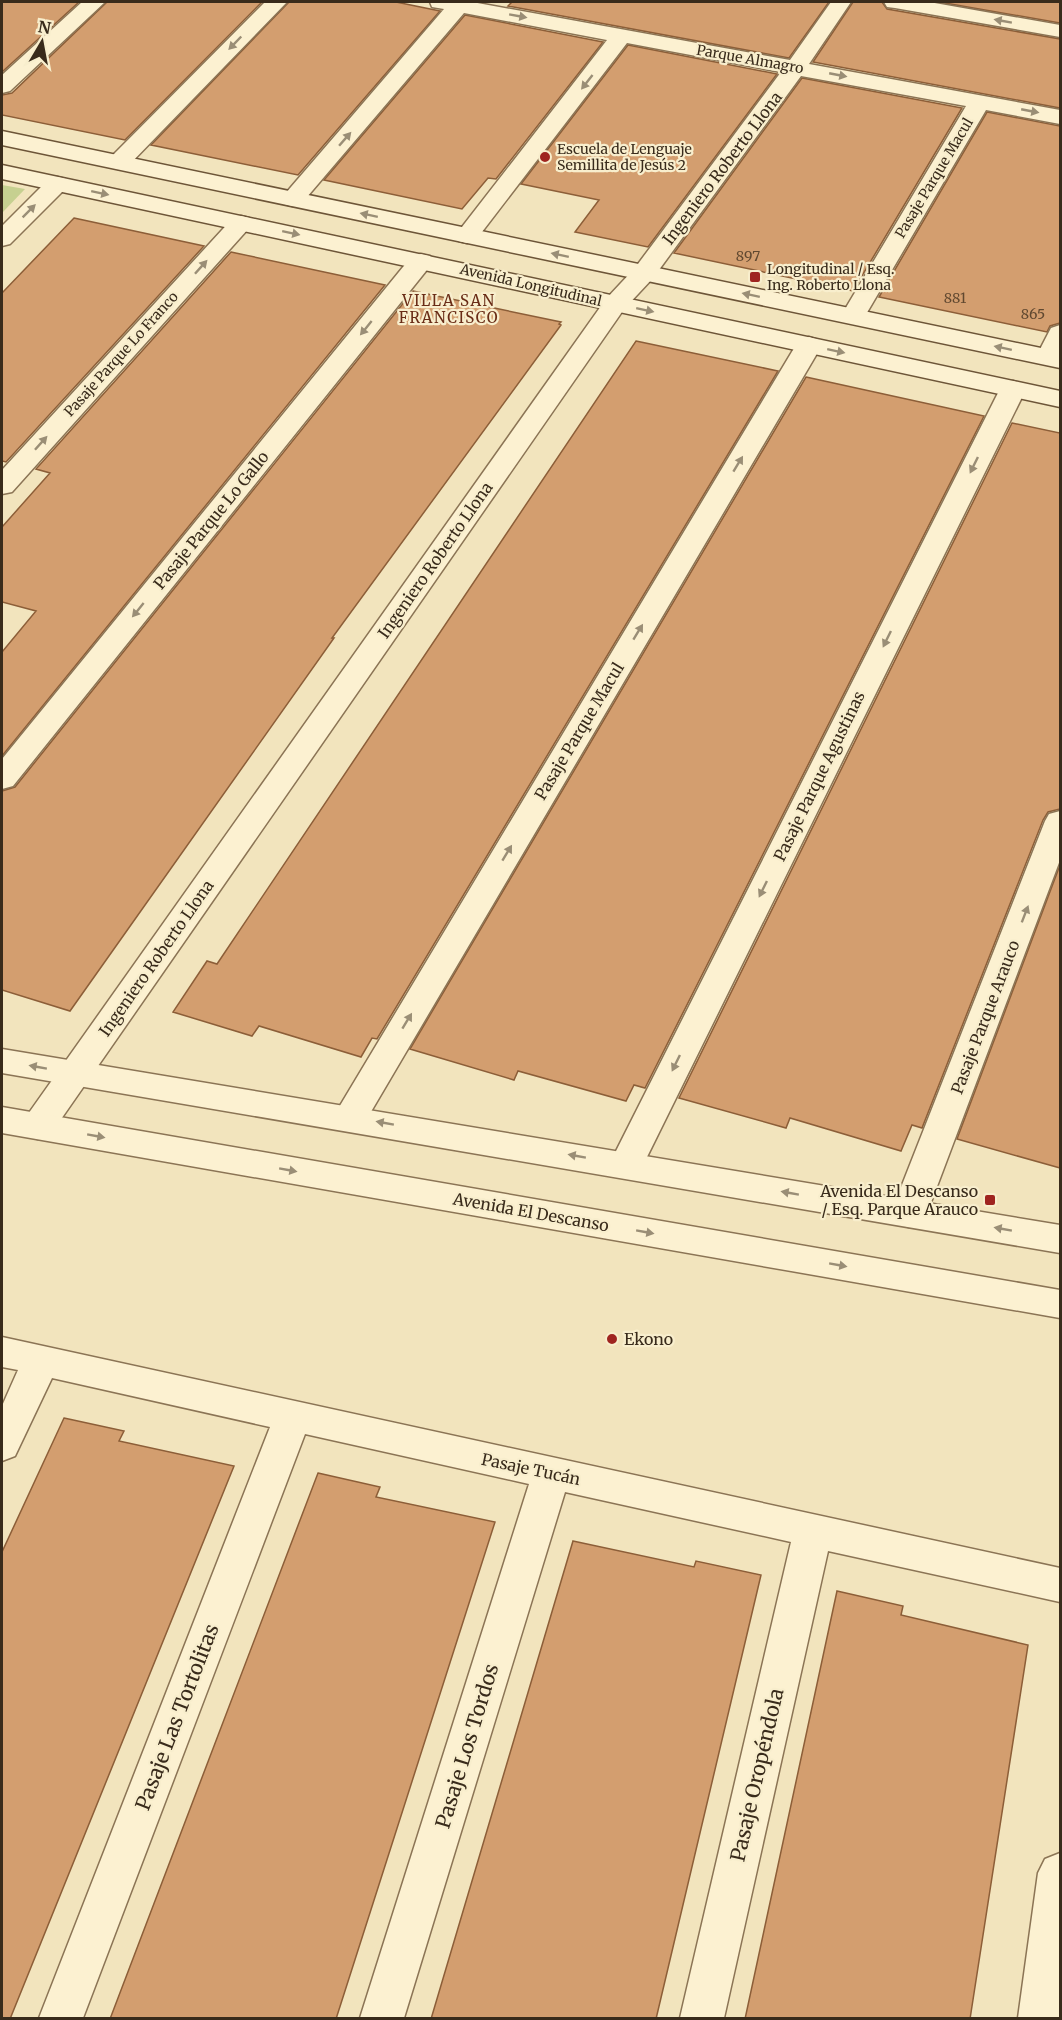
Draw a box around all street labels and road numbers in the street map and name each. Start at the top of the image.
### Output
street label: Parque Almagro [695,41,805,77]
street label: Ingeniero Roberto Llona [658,87,786,248]
street label: Pasaje Parque Macul [891,114,977,241]
street label: Avenida Longitudinal [457,260,604,310]
street label: Pasaje Parque Lo Franco [60,288,182,420]
street label: Pasaje Parque Lo Gallo [149,447,273,593]
street label: Ingeniero Roberto Llona [373,478,497,642]
street label: Pasaje Parque Macul [530,659,628,803]
street label: Pasaje Parque Agustinas [769,688,869,864]
street label: Ingeniero Roberto Llona [94,876,218,1040]
street label: Pasaje Parque Arauco [946,937,1024,1097]
street label: Avenida El Descanso [451,1188,610,1236]
street label: Pasaje Tucán [480,1449,583,1489]
street label: Pasaje Las Tortolitas [129,1620,224,1813]
street label: Pasaje Los Tordos [430,1660,503,1831]
street label: Pasaje Oropéndola [724,1686,789,1864]

